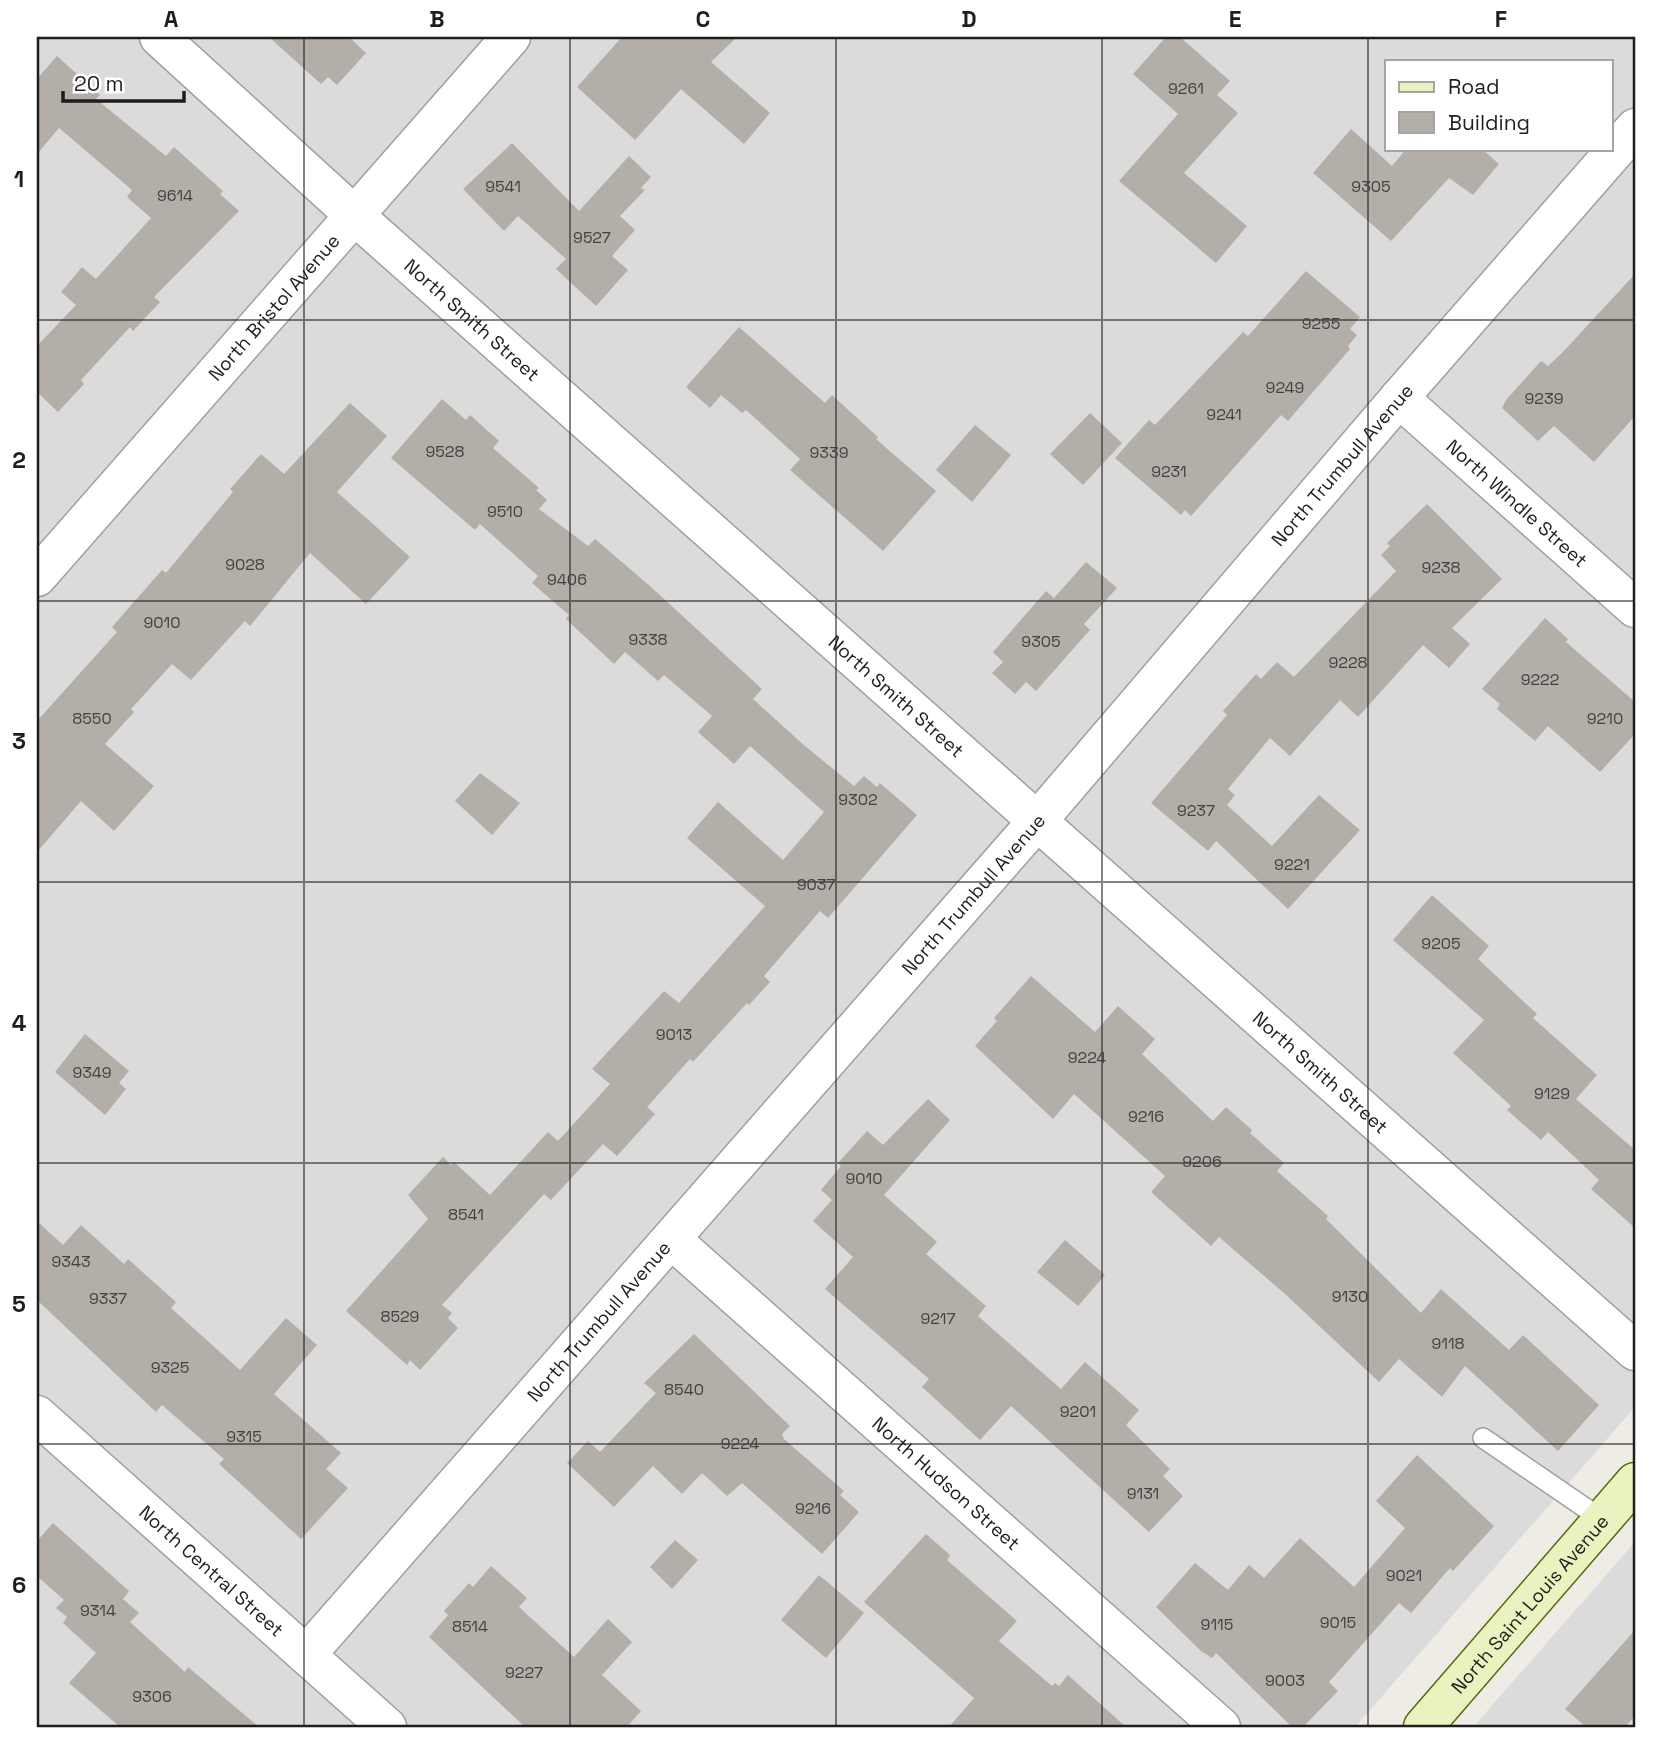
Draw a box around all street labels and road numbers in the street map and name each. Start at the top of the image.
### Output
street label: North Bristol Avenue [203,228,345,386]
street label: North Smith Street [399,253,545,387]
street label: North Trumbull Avenue [1265,378,1419,551]
street label: North Windle Street [1441,434,1593,572]
street label: North Smith Street [823,629,969,763]
street label: North Trumbull Avenue [896,808,1051,980]
street label: North Smith Street [1248,1006,1394,1139]
street label: North Trumbull Avenue [521,1235,676,1407]
street label: North Hudson Street [867,1411,1025,1556]
street label: North Central Street [134,1500,289,1642]
street label: North Saint Louis Avenue [1445,1509,1614,1699]

